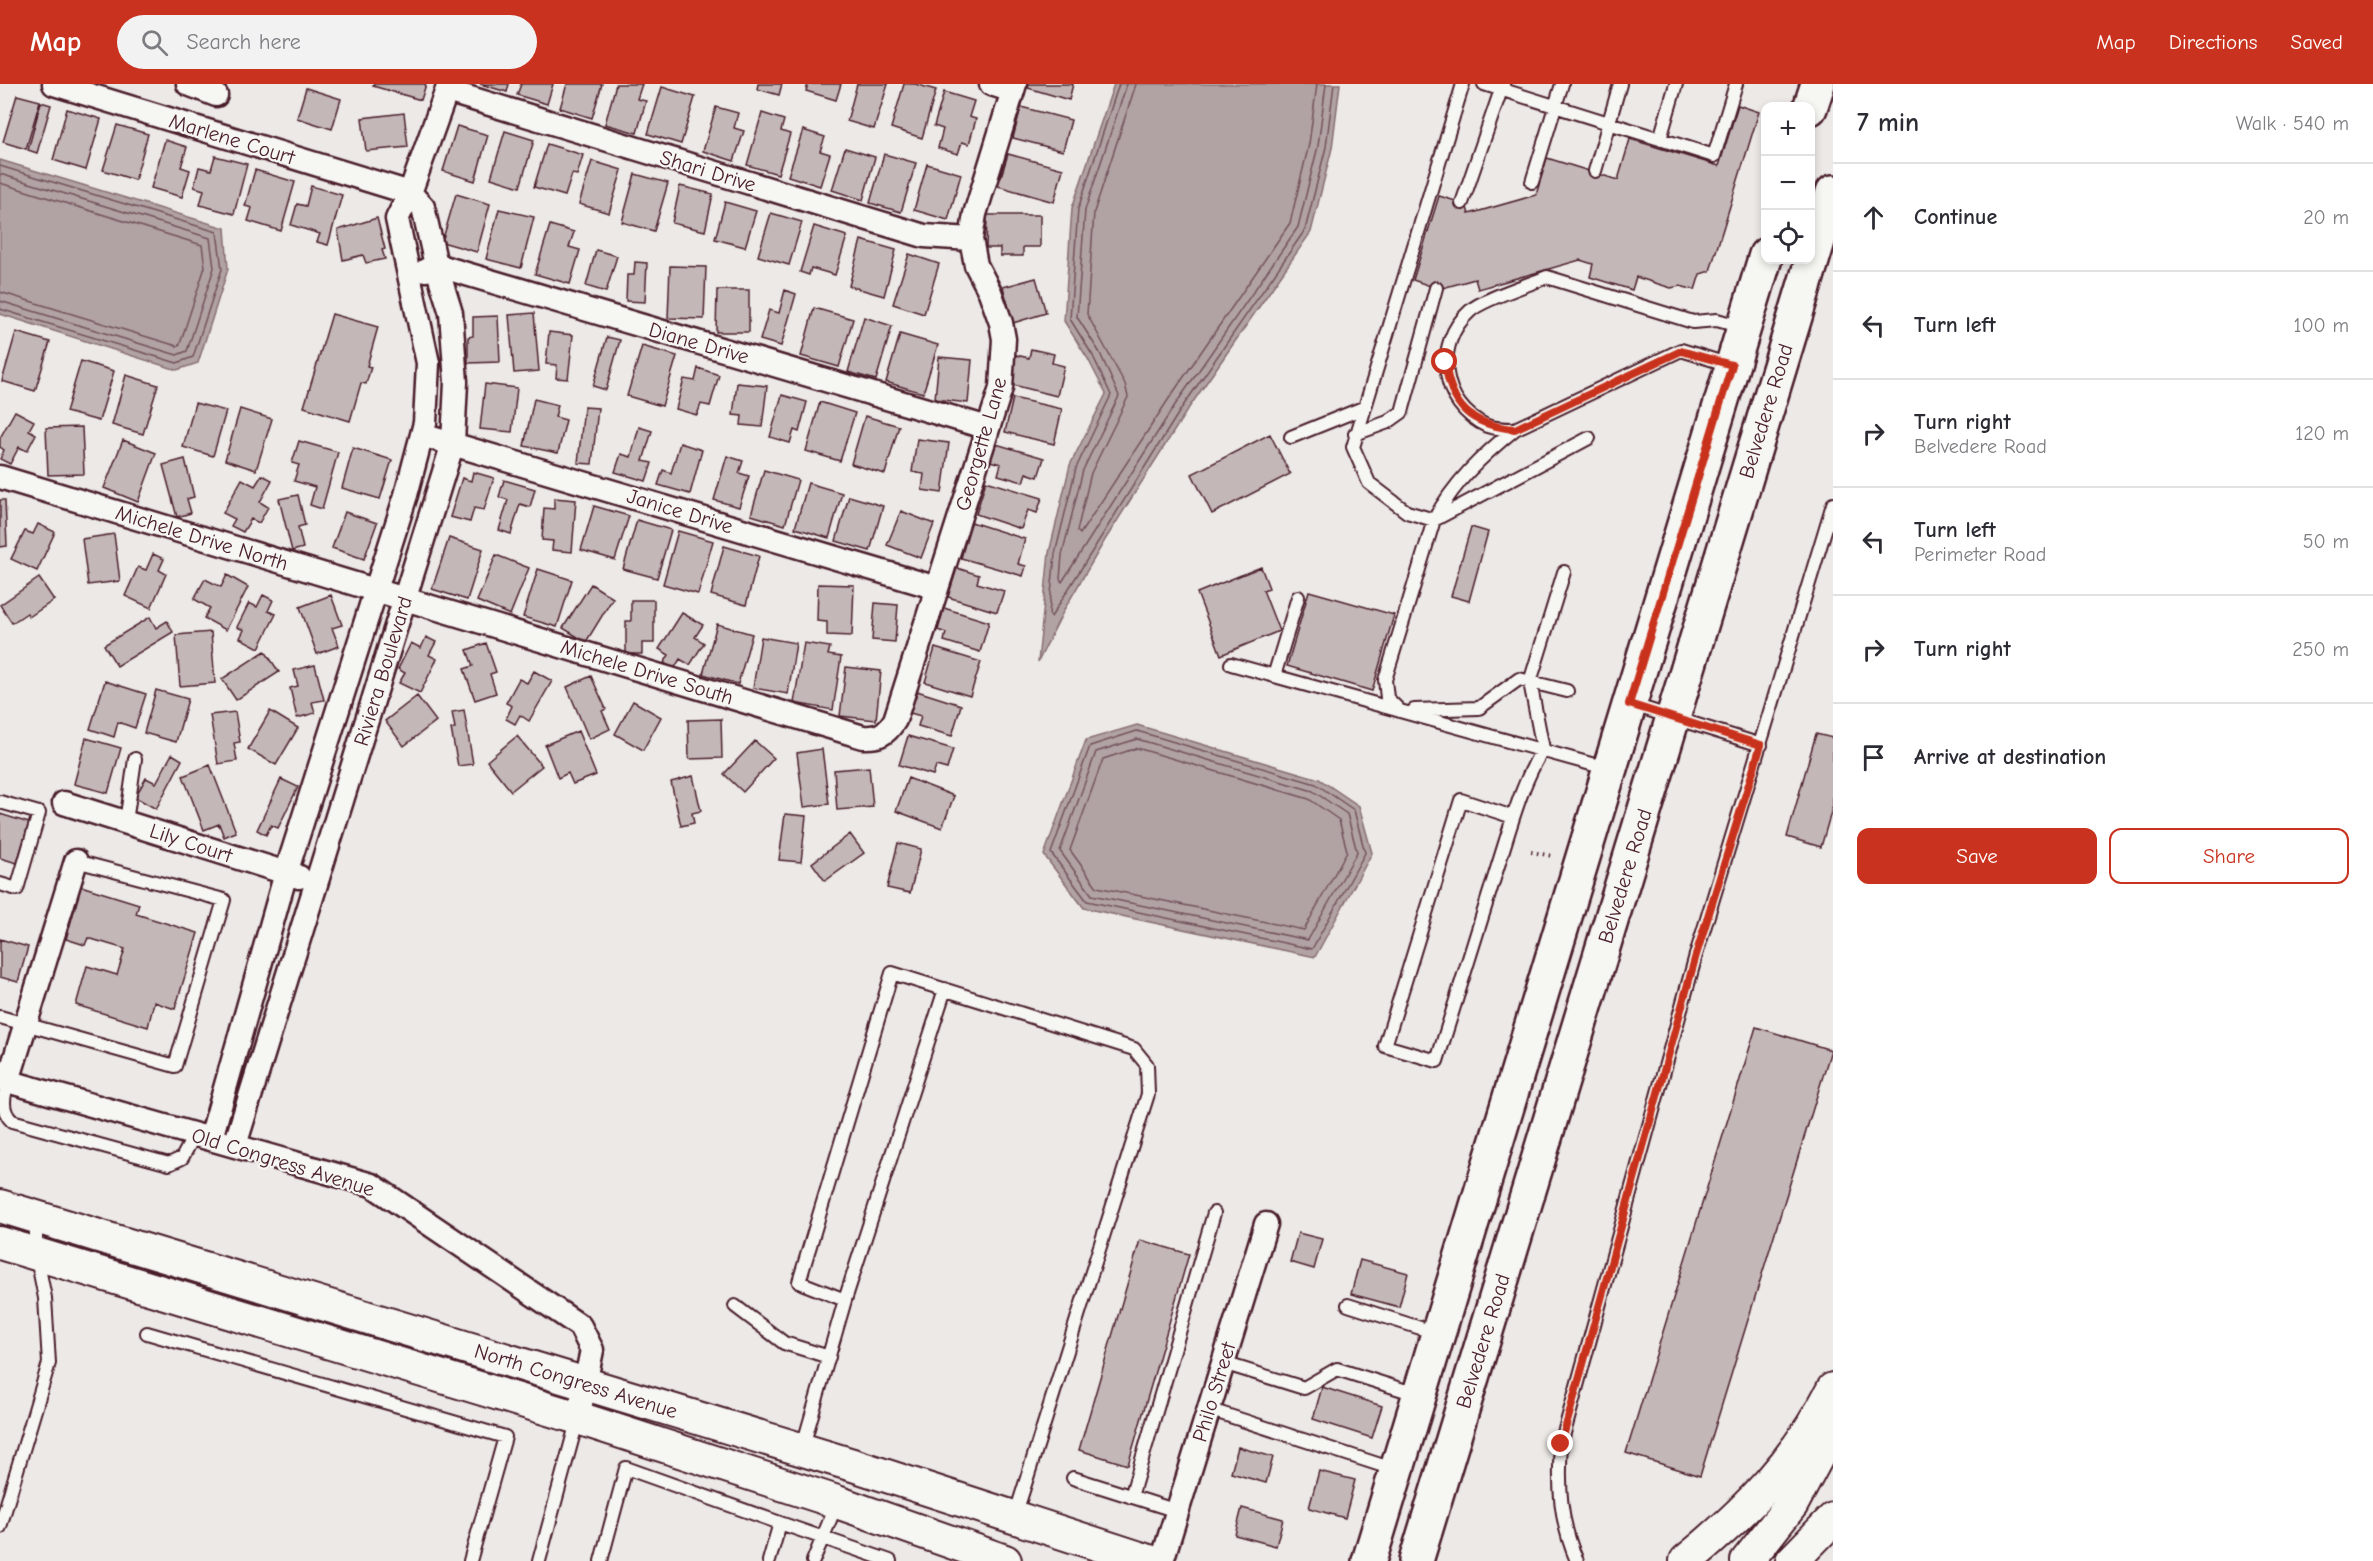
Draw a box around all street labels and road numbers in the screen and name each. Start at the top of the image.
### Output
street label: Marlene Court [166,109,299,170]
street label: Shari Drive [657,145,759,197]
street label: Diane Drive [646,317,752,369]
street label: Belvedere Road [1734,341,1798,481]
street label: Georgette Lane [950,374,1012,514]
street label: Janice Drive [624,483,736,539]
street label: Michele Drive North [113,500,291,576]
street label: Riviera Boulevard [349,593,417,749]
street label: Michele Drive South [558,634,736,710]
street label: Belvedere Road [1593,806,1657,946]
street label: Lily Court [147,818,236,868]
street label: Old Congress Avenue [189,1123,377,1201]
street label: Belvedere Road [1451,1271,1515,1411]
street label: Philo Street [1187,1338,1241,1445]
street label: North Congress Avenue [472,1339,680,1423]

